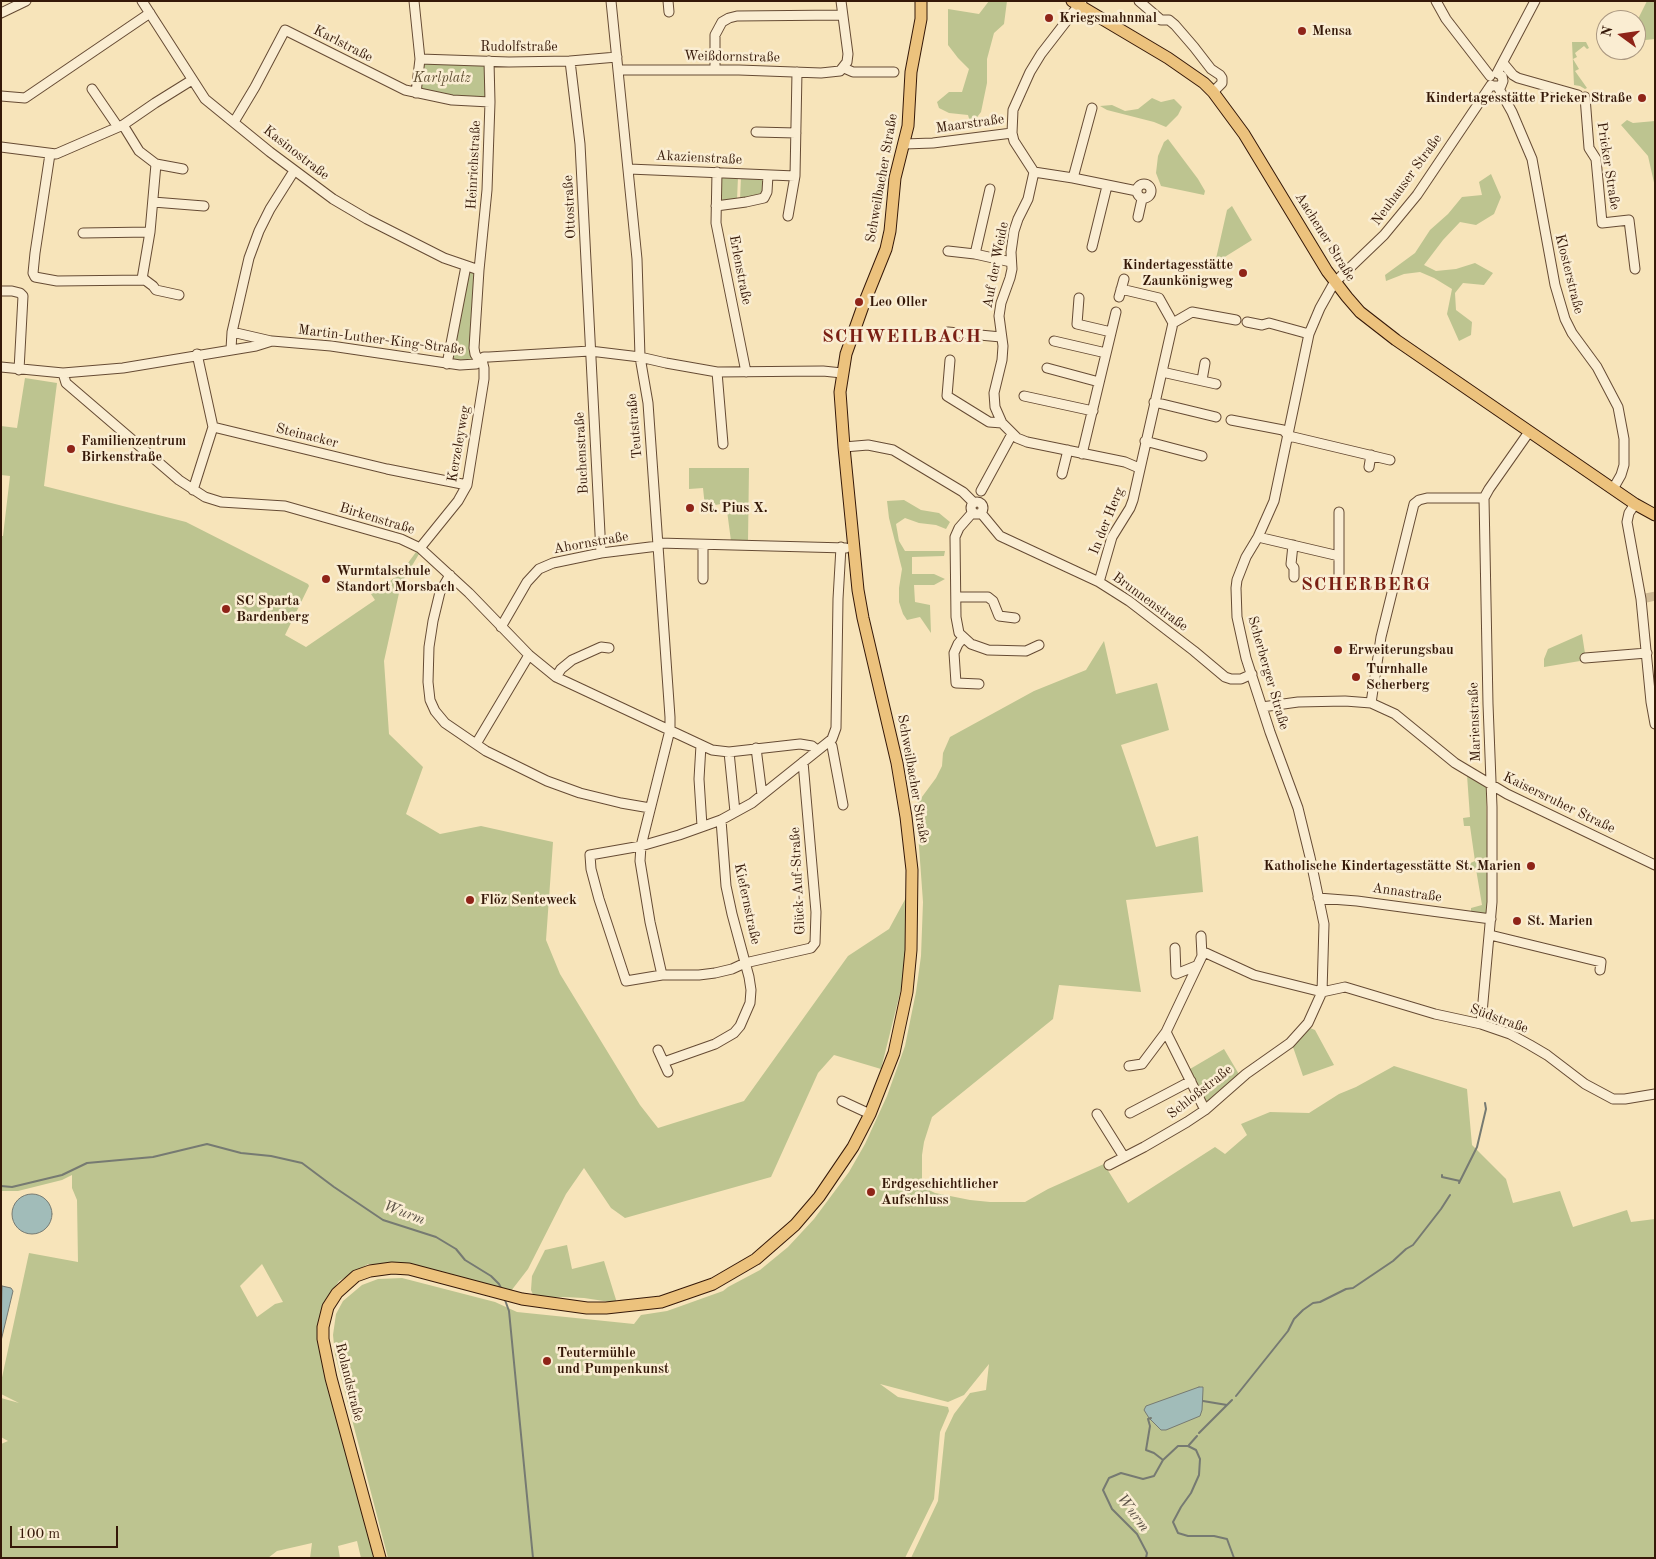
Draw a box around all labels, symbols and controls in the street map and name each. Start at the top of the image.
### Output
place label: Kriegsmahnmal [1059,10,1157,26]
north arrow [1596,10,1646,60]
marker: Kriegsmahnmal [1043,12,1055,24]
street label: Karlstraße [310,22,376,66]
place label: Mensa [1312,23,1352,39]
marker: Mensa [1296,25,1308,37]
text: N [1599,25,1616,39]
street label: Rudolfstraße [480,39,558,55]
street label: Weißdornstraße [684,48,780,66]
park label: Karlplatz [413,70,471,86]
place label: Kindertagesstätte Pricker Straße [1425,90,1632,106]
marker: Kindertagesstätte Pricker Straße [1636,92,1648,104]
street label: Maarstraße [935,111,1005,137]
street label: Schweilbacher Straße [862,112,902,244]
street label: Heinrichstraße [463,120,485,210]
street label: Pricker Straße [1593,121,1623,211]
street label: Kasinostraße [260,122,332,184]
street label: Neuhauser Straße [1368,131,1446,229]
street label: Akazienstraße [655,147,743,169]
street label: Ottostraße [560,175,580,239]
street label: Aachener Straße [1291,190,1359,284]
street label: Auf der Weide [979,220,1013,310]
street label: Klosterstraße [1551,232,1587,316]
street label: Erlenstraße [725,234,755,306]
place label: Kindertagesstätte Zaunkönigweg [1122,257,1233,290]
marker: Kindertagesstätte Zaunkönigweg [1237,267,1249,279]
place label: Leo Oller [869,294,927,310]
marker: Leo Oller [853,296,865,308]
street label: Martin-Luther-King-Straße [297,321,465,359]
district label: SCHWEILBACH [821,326,983,348]
street label: Teutstraße [624,393,646,459]
street label: Kerzeleyweg [444,405,474,483]
street label: Buchenstraße [571,411,593,495]
street label: Steinacker [274,420,340,452]
place label: Familienzentrum Birkenstraße [81,433,186,466]
marker: Familienzentrum Birkenstraße [65,443,77,455]
street label: In der Herg [1086,485,1128,557]
street label: Birkenstraße [337,500,417,538]
place label: St. Pius X. [700,500,768,516]
marker: St. Pius X. [684,502,696,514]
street label: Ahornstraße [552,528,630,558]
place label: Wurmtalschule Standort Morsbach [336,563,455,596]
street label: Brunnenstraße [1109,569,1191,635]
marker: Wurmtalschule Standort Morsbach [320,573,332,585]
district label: SCHERBERG [1300,574,1432,596]
place label: SC Sparta Bardenberg [236,593,309,626]
marker: SC Sparta Bardenberg [220,603,232,615]
street label: Scherberger Straße [1244,614,1292,732]
place label: Erweiterungsbau [1348,642,1454,658]
marker: Erweiterungsbau [1332,644,1344,656]
place label: Turnhalle Scherberg [1366,661,1430,694]
marker: Turnhalle Scherberg [1350,671,1362,683]
street label: Marienstraße [1465,682,1485,762]
street label: Schweilbacher Straße [893,713,933,845]
street label: Kaisersruher Straße [1500,769,1618,837]
street label: Glück-Auf-Straße [787,827,809,935]
place label: Katholische Kindertagesstätte St. Marien [1263,858,1521,874]
marker: Katholische Kindertagesstätte St. Marien [1525,860,1537,872]
street label: Kiefernstraße [730,862,764,946]
street label: Annastraße [1371,880,1443,906]
place label: Flöz Senteweck [480,892,577,908]
marker: Flöz Senteweck [464,894,476,906]
place label: St. Marien [1527,913,1593,929]
marker: St. Marien [1511,915,1523,927]
street label: Südstraße [1468,1001,1530,1037]
street label: Schloßstraße [1164,1061,1236,1123]
place label: Erdgeschichtlicher Aufschluss [881,1176,998,1208]
marker: Erdgeschichtlicher Aufschluss [865,1186,877,1198]
water label: Wurm [381,1197,427,1229]
street label: Rolandstraße [331,1341,367,1423]
place label: Teutermühle und Pumpenkunst [557,1345,669,1378]
marker: Teutermühle und Pumpenkunst [541,1355,553,1367]
water label: Wurm [1113,1490,1153,1536]
scale bar [12,1516,120,1548]
text: 100 m [18,1527,60,1542]

